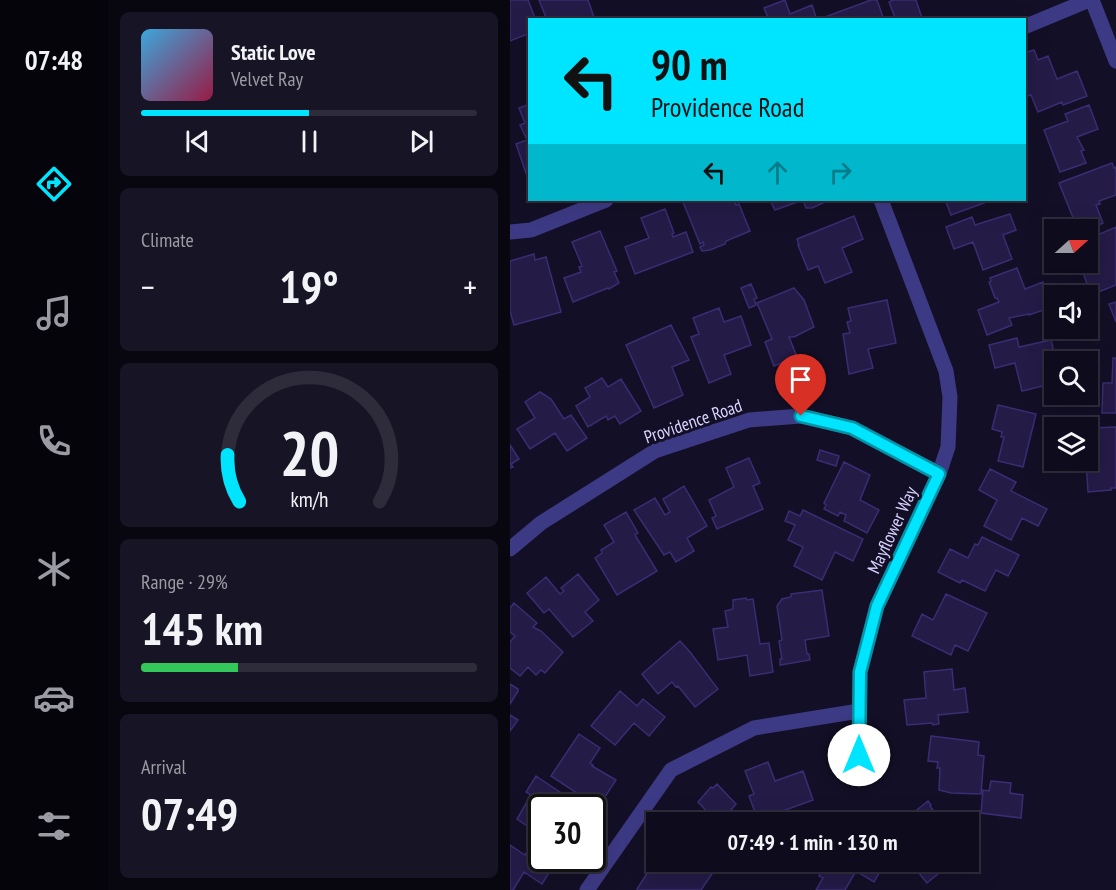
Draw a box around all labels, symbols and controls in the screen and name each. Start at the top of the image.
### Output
text: 90 m [651,37,728,92]
text: Static Love [231,38,316,66]
icon: left [552,42,630,120]
text: 07:48 [25,43,83,77]
text: Velvet Ray [231,66,303,92]
text: Providence Road [651,90,804,124]
icon: previous [181,125,214,158]
icon: pause [293,125,326,158]
icon: next [405,125,438,158]
icon: left [698,156,731,189]
icon: ahead [761,156,794,189]
icon: right [824,156,857,189]
icon: directions [33,163,75,205]
north arrow [1044,219,1098,273]
map controls [1044,219,1098,471]
text: Climate [141,227,194,253]
text: 19° [279,257,339,315]
text: − [141,265,155,308]
text: + [463,265,477,308]
button: sound [1044,285,1098,339]
icon: music [33,292,75,334]
button: search [1044,351,1098,405]
pin [775,354,826,416]
icon: arrive [784,363,817,396]
street label: Providence Road [641,393,745,449]
text: 20 [279,412,339,493]
button: layers [1044,417,1098,471]
icon: phone [33,420,75,462]
street label: Mayflower Way [862,483,922,577]
text: km/h [290,485,328,513]
icon: climate [33,548,75,590]
text: Range · 29% [141,569,228,595]
text: 145 km [141,599,263,657]
icon: car [33,677,75,719]
position arrow [827,723,891,787]
text: Arrival [141,754,186,780]
text: 07:49 [141,784,238,842]
speed limit sign: 30 [528,794,606,872]
icon: filters [33,805,75,847]
text: 07:49 · 1 min · 130 m [727,828,898,856]

